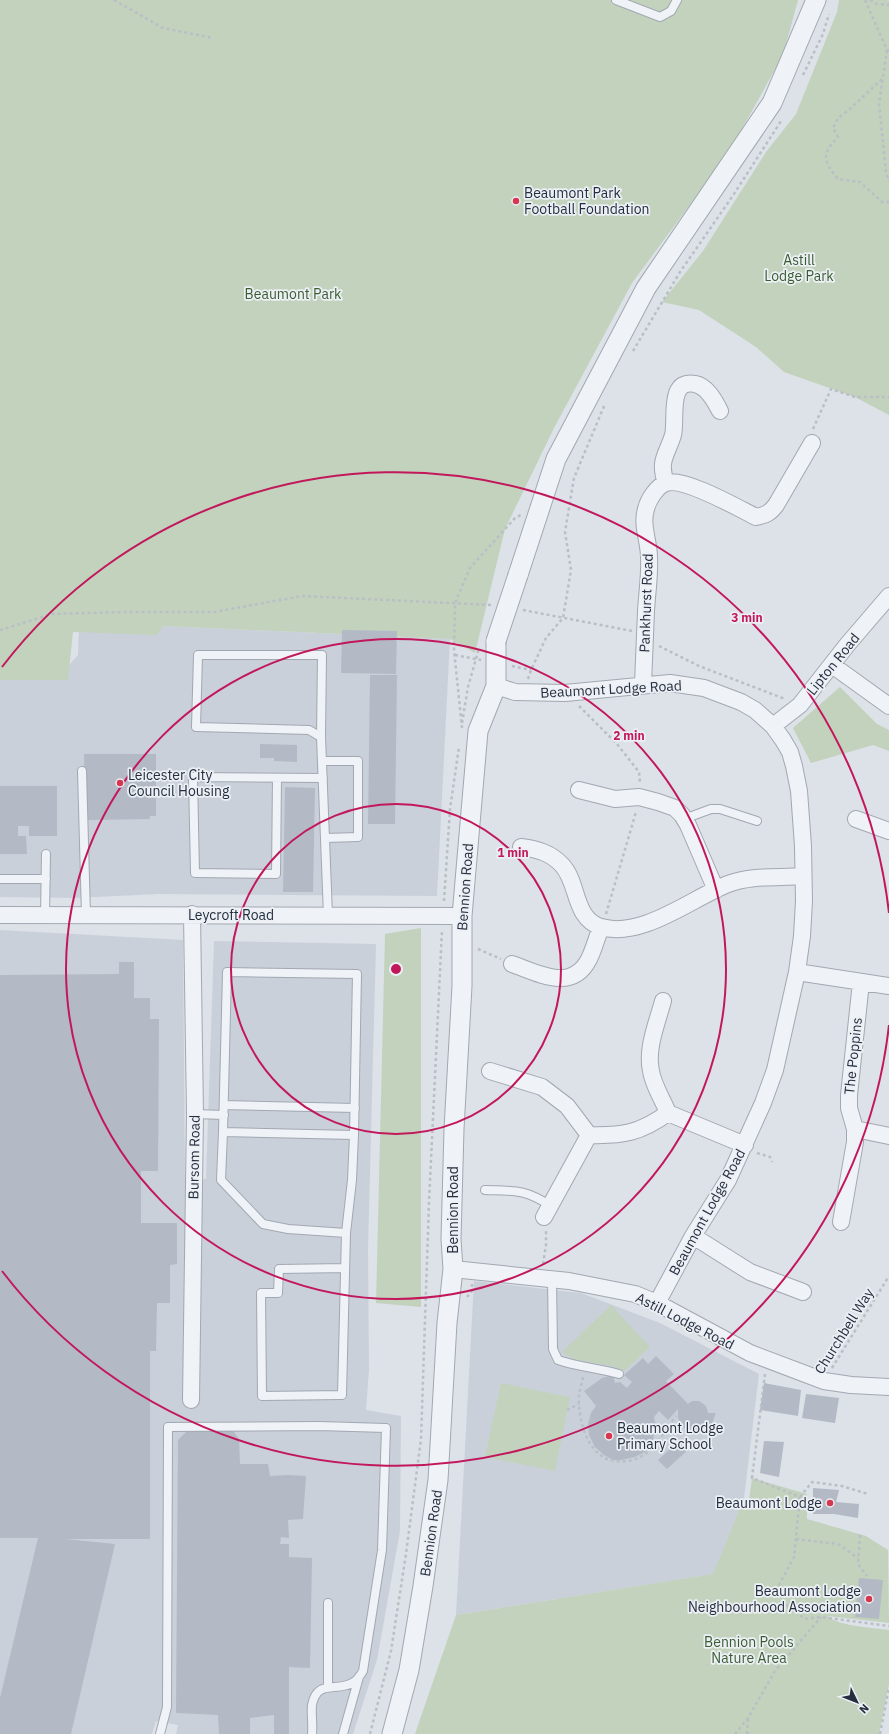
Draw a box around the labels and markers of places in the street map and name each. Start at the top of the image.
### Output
place label: Beaumont Park Football Foundation [524,184,650,218]
marker: Beaumont Park Football Foundation [511,196,521,206]
place label: Leicester City Council Housing [128,766,230,800]
marker: Leicester City Council Housing [115,778,125,788]
centre of rings [389,962,403,976]
place label: Beaumont Lodge Primary School [617,1419,724,1453]
marker: Beaumont Lodge Primary School [604,1431,614,1441]
place label: Beaumont Lodge [716,1494,822,1512]
marker: Beaumont Lodge [825,1498,835,1508]
place label: Beaumont Lodge Neighbourhood Association [688,1582,861,1616]
marker: Beaumont Lodge Neighbourhood Association [864,1594,874,1604]

